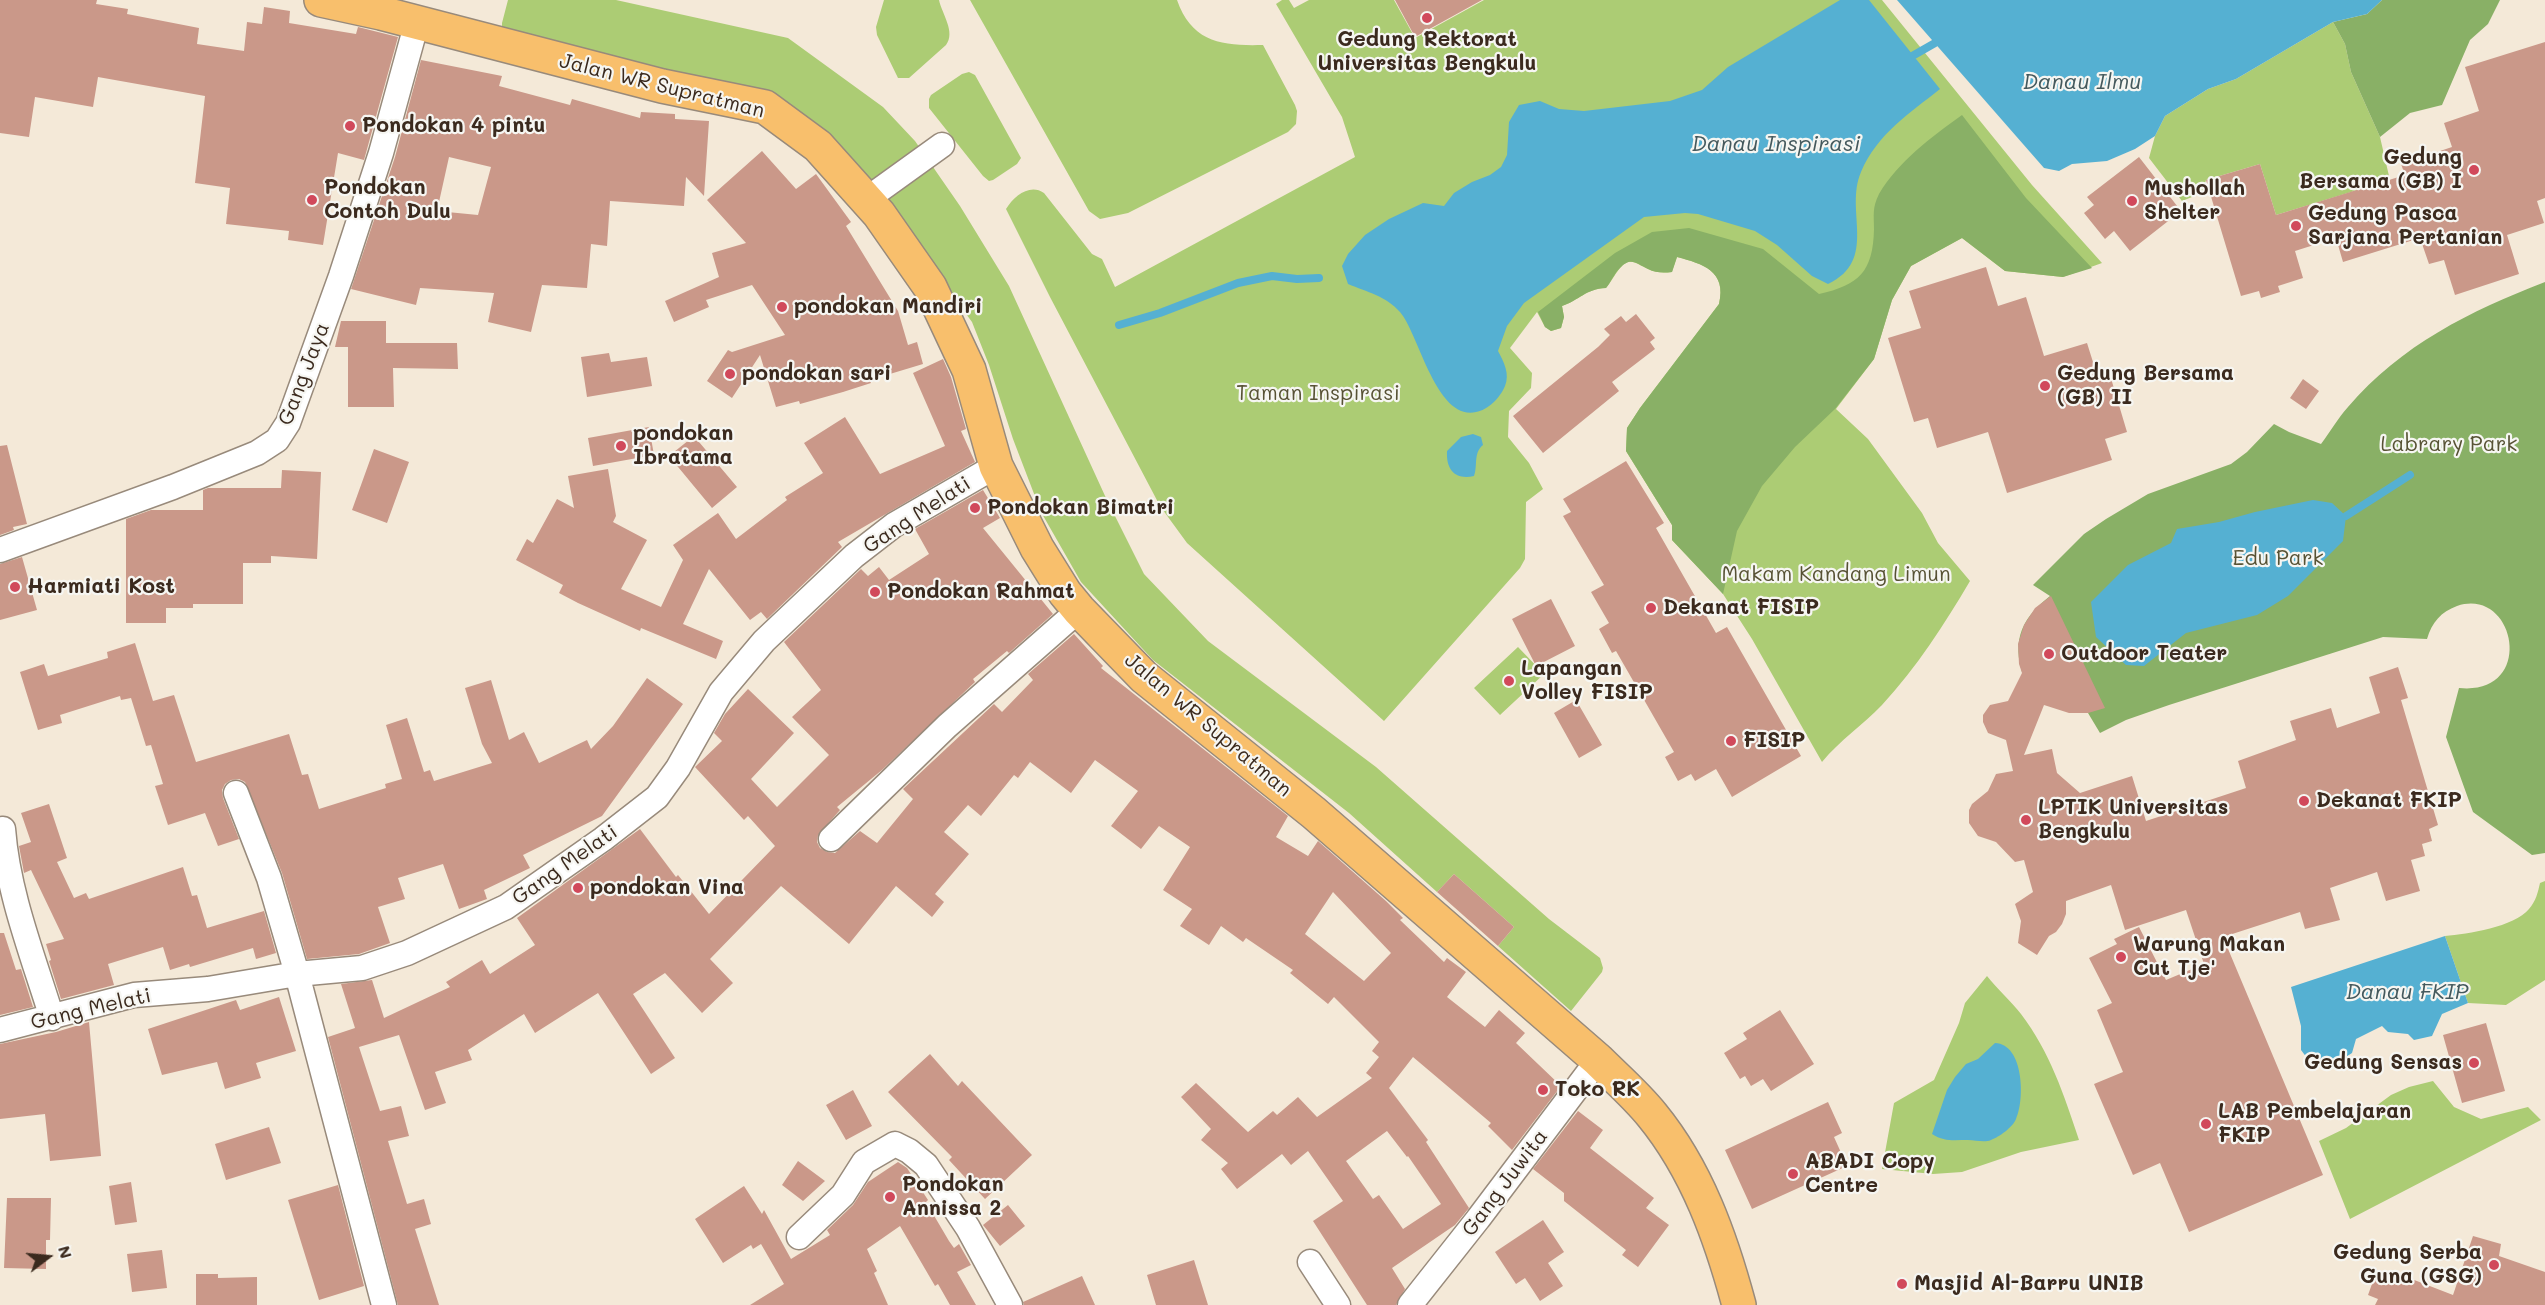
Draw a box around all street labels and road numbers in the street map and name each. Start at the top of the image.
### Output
street label: Jalan WR Supratman [557,48,767,124]
street label: Gang Jaya [273,319,335,429]
street label: Gang Melati [859,471,975,559]
street label: Jalan WR Supratman [1119,648,1297,802]
street label: Gang Melati [507,819,623,911]
street label: Gang Melati [28,983,154,1035]
street label: Gang Juwita [1457,1125,1553,1241]

